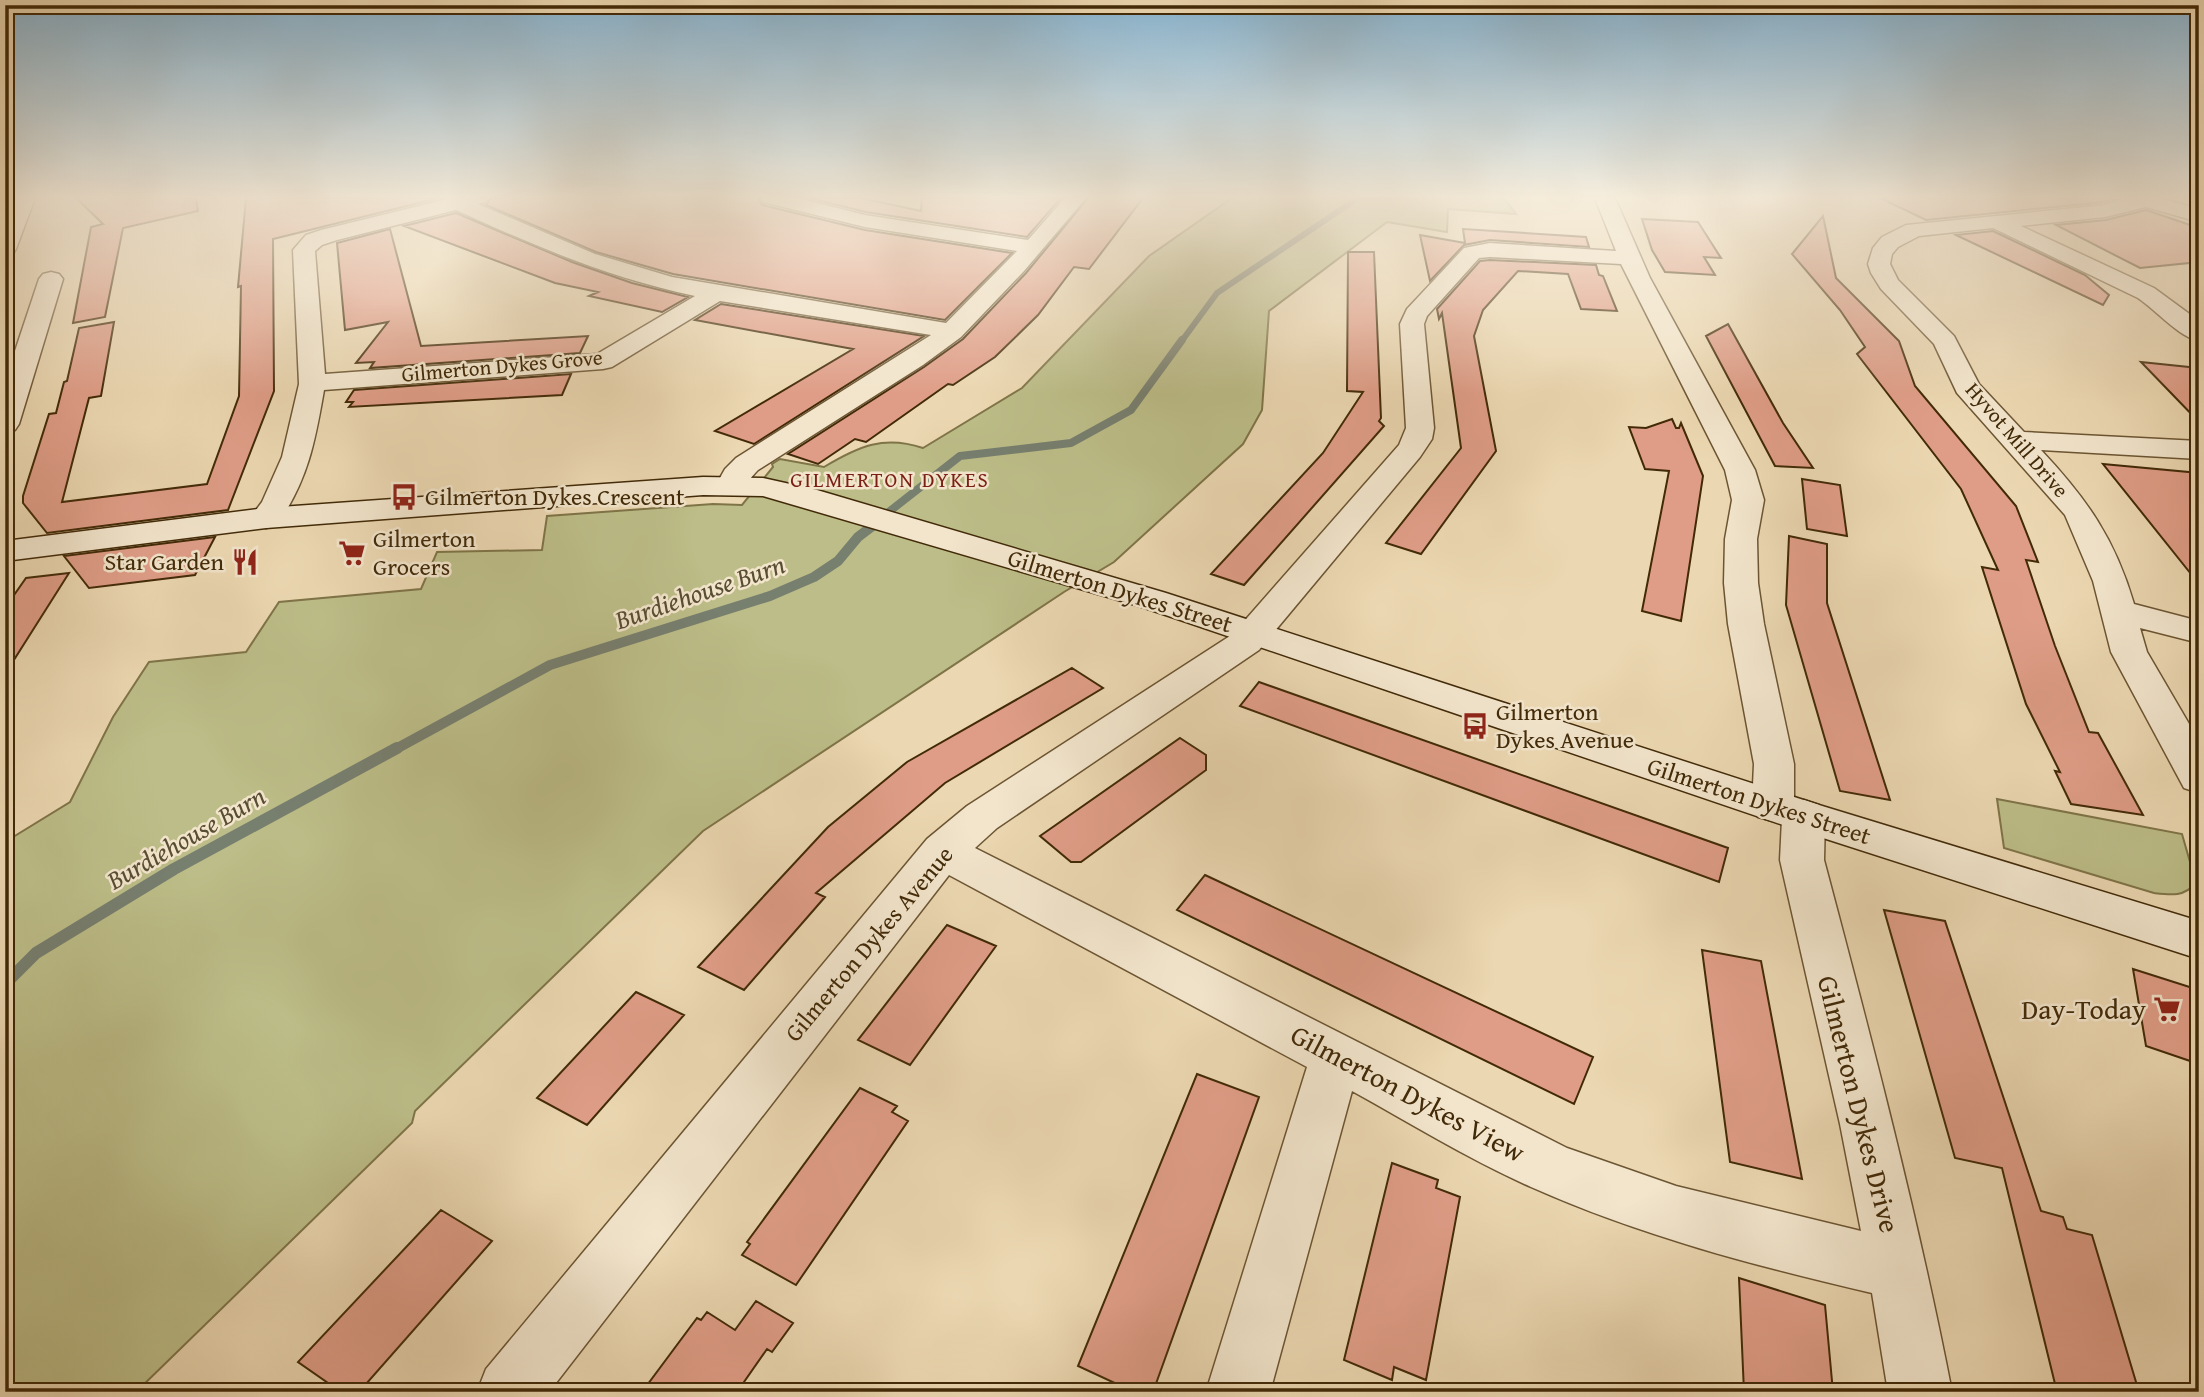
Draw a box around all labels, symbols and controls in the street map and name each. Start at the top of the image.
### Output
street label: Gilmerton Dykes Grove [400,341,604,390]
street label: Hyvot Mill Drive [1958,375,2076,504]
district label: GILMERTON DYKES [790,464,990,495]
place label: Gilmerton Dykes Crescent [425,479,685,514]
bus stop icon: Gilmerton Dykes Crescent [389,482,419,512]
place label: Gilmerton Grocers [373,521,476,584]
supermarket icon: Gilmerton Grocers [337,538,367,568]
street label: Gilmerton Dykes Street [1004,540,1237,641]
place label: Star Garden [105,544,225,579]
water label: Burdiehouse Burn [609,544,790,639]
restaurant icon: Star Garden [230,547,260,577]
place label: Gilmerton Dykes Avenue [1496,694,1634,757]
bus stop icon: Gilmerton Dykes Avenue [1460,711,1490,741]
street label: Gilmerton Dykes Street [1643,748,1876,853]
water label: Burdiehouse Burn [98,776,272,899]
street label: Gilmerton Dykes Avenue [776,838,961,1049]
street label: Gilmerton Dykes Drive [1808,971,1911,1237]
place label: Day-Today [2021,988,2146,1029]
supermarket icon: Day-Today [2152,994,2182,1024]
street label: Gilmerton Dykes View [1284,1013,1533,1172]

